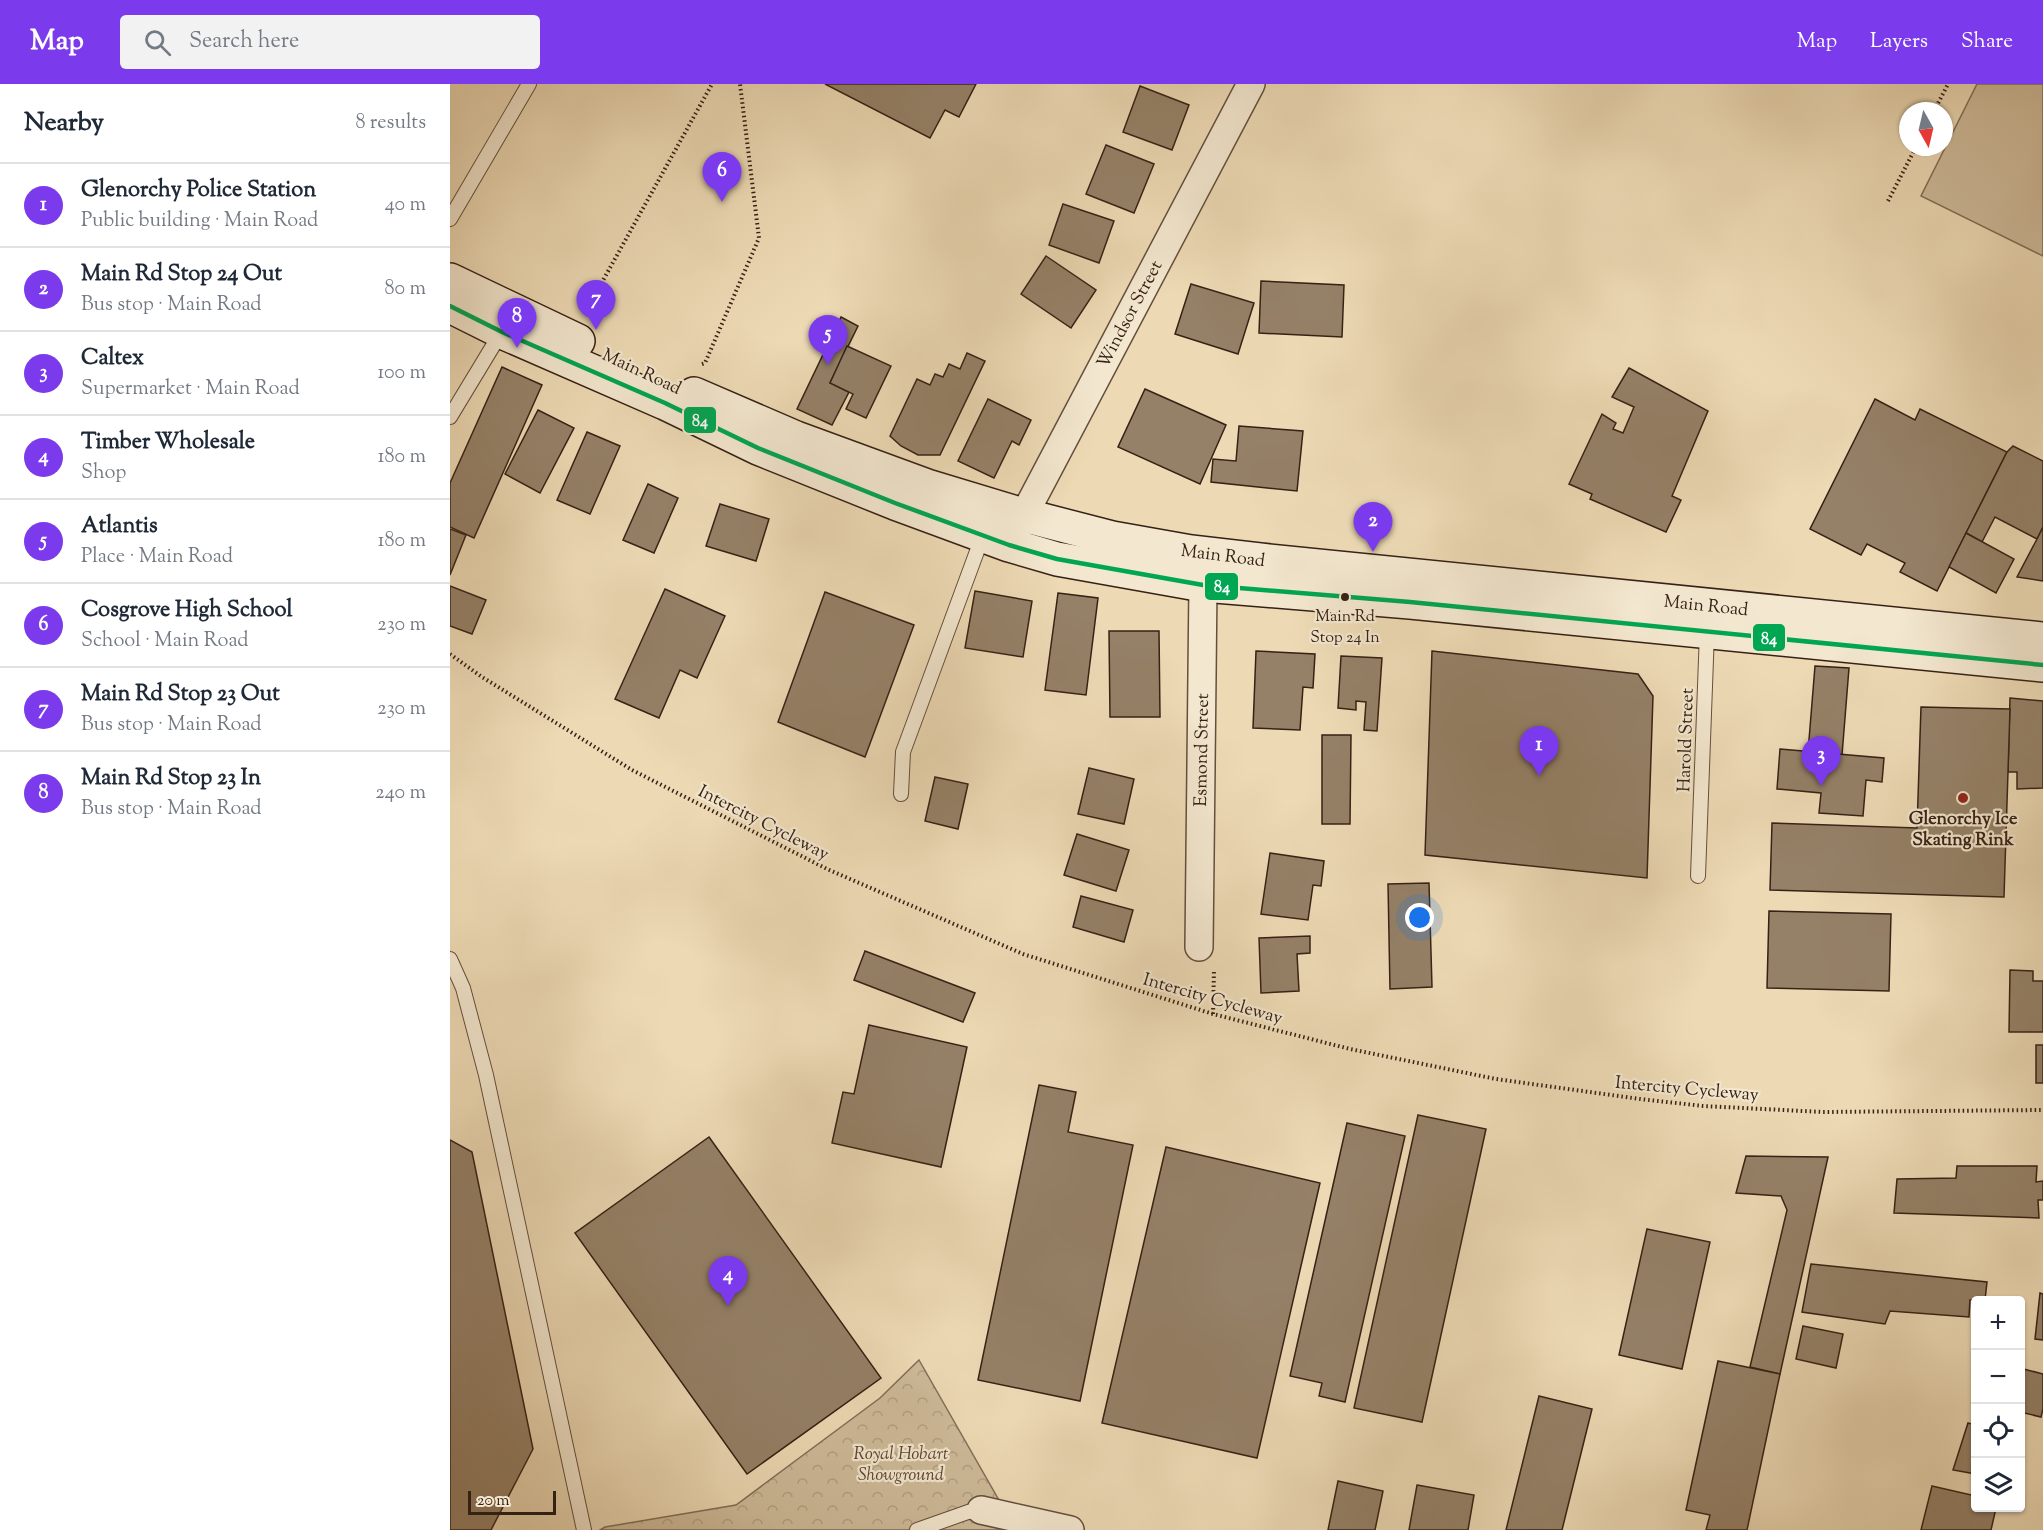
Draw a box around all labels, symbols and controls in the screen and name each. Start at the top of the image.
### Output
search box [120,15,540,69]
text: Map [30,22,84,62]
icon: search [141,26,174,59]
text: Search here [189,26,299,58]
text: Map [1797,27,1837,57]
text: Layers [1870,27,1928,57]
text: Share [1961,27,2013,57]
north arrow [1899,102,1953,156]
text: Nearby [24,105,104,142]
text: 8 results [355,109,426,138]
pin: 6 [702,152,742,202]
text: Glenorchy Police Station [81,175,316,207]
text: 1 [40,191,47,220]
text: 40 m [385,191,426,220]
text: Public building · Main Road [81,207,318,236]
street label: Windsor Street [1091,256,1170,373]
text: Main Rd Stop 24 Out [81,259,282,291]
text: 2 [39,275,48,304]
text: 80 m [385,275,426,304]
pin: 7 [576,280,616,330]
text: Bus stop · Main Road [81,291,262,320]
pin: 8 [498,298,536,348]
pin: 5 [808,316,848,365]
text: Caltex [81,343,144,375]
street label: Main Road [597,343,685,403]
text: 3 [39,359,48,388]
text: 100 m [377,359,426,388]
text: Supermarket · Main Road [81,375,300,404]
line badge: 84 [683,406,717,434]
text: 84 [692,411,708,434]
text: Timber Wholesale [81,427,255,459]
text: 4 [38,443,49,472]
text: 180 m [378,443,426,472]
text: Shop [81,459,126,488]
pin: 2 [1354,502,1392,552]
text: Atlantis [81,511,158,543]
text: 5 [40,527,47,556]
text: 180 m [378,527,426,556]
street label: Main Road [1179,539,1266,575]
text: Place · Main Road [81,543,233,572]
line badge: 84 [1204,572,1239,601]
text: 84 [1214,577,1230,600]
street label: Main Road [1662,590,1749,624]
marker: Main Rd Stop 24 In [1339,591,1351,603]
text: Cosgrove High School [81,595,293,627]
place label: Main Rd Stop 24 In [1310,606,1380,650]
text: 6 [39,611,48,640]
text: 230 m [377,611,426,640]
line badge: 84 [1752,623,1786,652]
text: School · Main Road [81,627,249,656]
text: 84 [1761,629,1777,652]
text: Main Rd Stop 23 Out [81,679,280,711]
street label: Harold Street [1672,688,1702,793]
street label: Esmond Street [1189,693,1217,807]
text: 7 [38,695,49,724]
text: 230 m [377,695,426,724]
text: Bus stop · Main Road [81,711,262,740]
pin: 1 [1520,726,1558,776]
pin: 3 [1802,736,1840,786]
text: Main Rd Stop 23 In [81,763,261,795]
text: 8 [39,779,49,808]
text: 240 m [375,779,426,808]
street label: Intercity Cycleway [693,779,833,868]
marker: Glenorchy Ice Skating Rink [1956,791,1970,805]
text: Bus stop · Main Road [81,795,262,824]
place label: Glenorchy Ice Skating Rink [1909,807,2018,854]
your location [1405,903,1434,932]
street label: Intercity Cycleway [1140,968,1285,1032]
street label: Intercity Cycleway [1614,1071,1760,1109]
pin: 4 [708,1256,748,1306]
map controls [1971,1296,2025,1512]
button: + [1971,1296,2025,1350]
button: − [1971,1350,2025,1404]
button: locate [1971,1404,2025,1458]
park label: Royal Hobart Showground [854,1442,949,1489]
button: layers [1971,1458,2025,1512]
scale bar [468,1488,556,1516]
text: 20 m [477,1490,510,1513]

